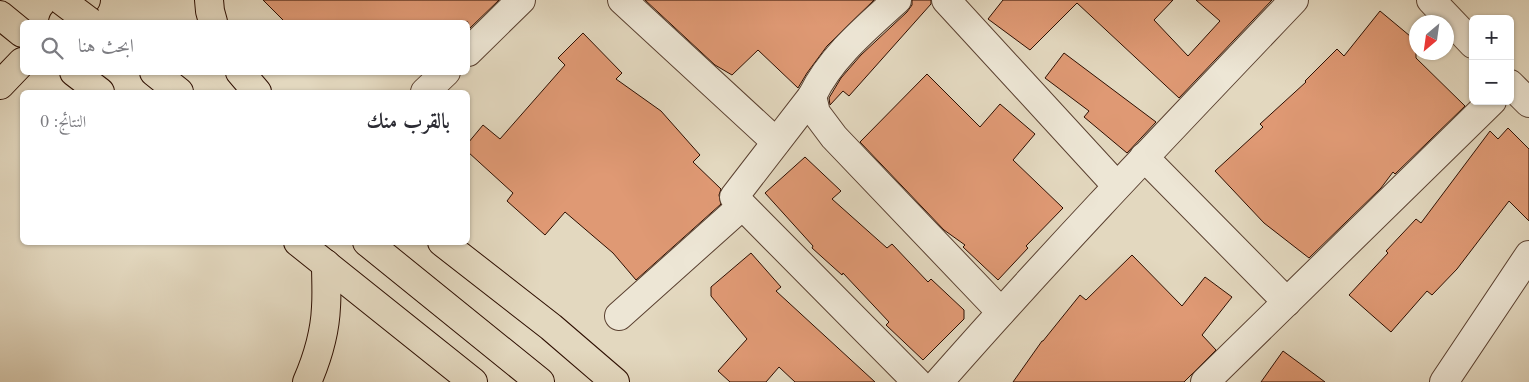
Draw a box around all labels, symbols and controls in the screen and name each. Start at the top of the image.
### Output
north arrow [1409,15,1454,60]
map controls [1469,15,1514,105]
button: + [1469,15,1514,60]
search box [20,20,470,75]
icon: search [38,34,66,62]
text: ابحث هنا [78,38,134,57]
button: − [1469,60,1514,105]
text: بالقرب منك [367,112,450,133]
text: النتائج: 0 [40,115,86,131]

